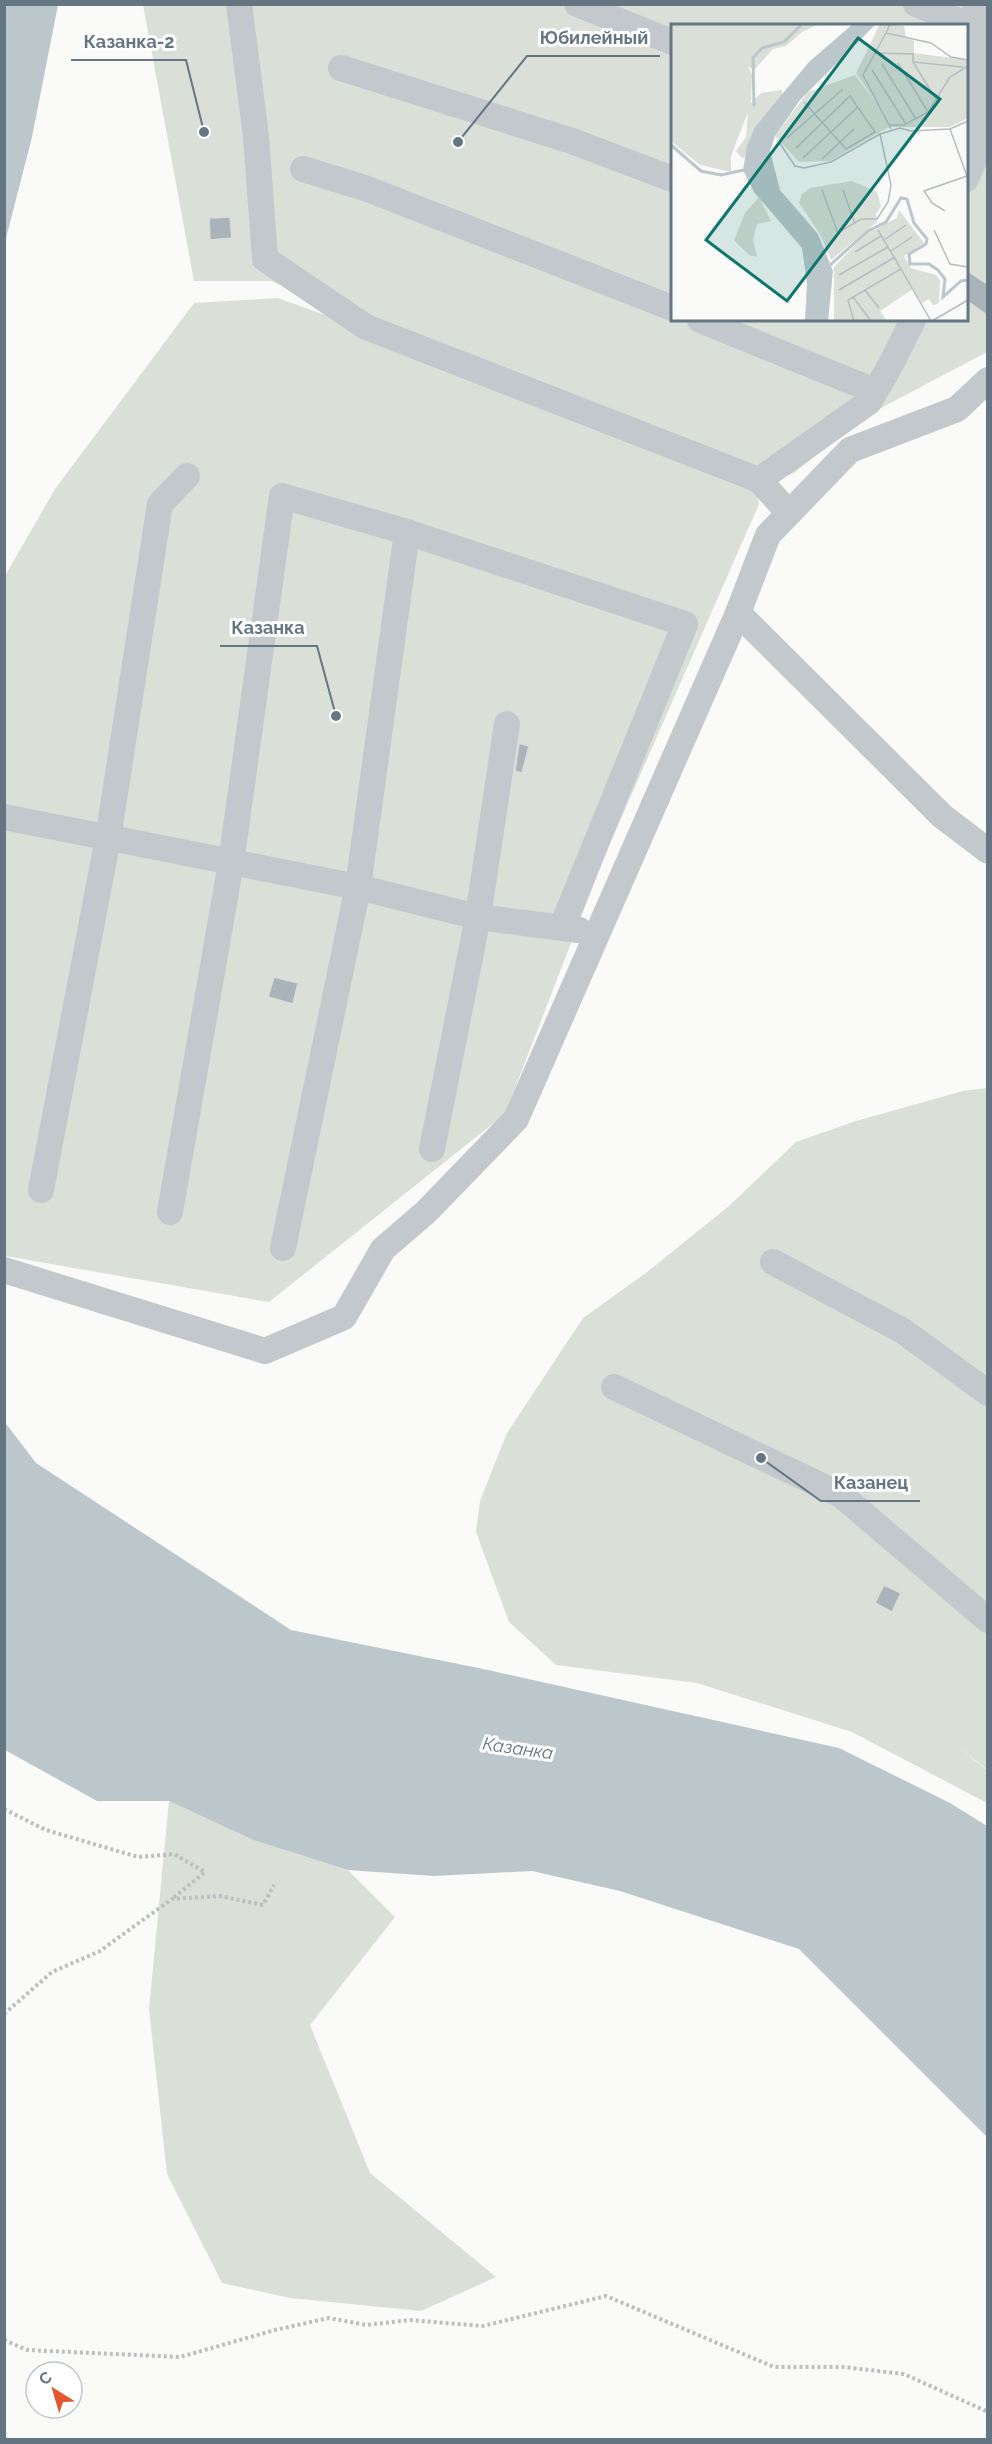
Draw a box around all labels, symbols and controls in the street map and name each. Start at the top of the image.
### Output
callout: Юбилейный [527,20,660,56]
callout: Казанка-2 [71,24,186,60]
inset map [671,24,968,321]
text: Юбилейный [540,27,648,48]
text: Казанка-2 [84,31,174,52]
callout: Казанка [220,610,317,646]
text: Казанка [231,617,305,638]
callout: Казанец [821,1465,920,1501]
text: Казанец [834,1472,908,1493]
water label: Казанка [481,1733,555,1763]
north arrow [24,2360,84,2420]
text: С [35,2368,55,2389]

